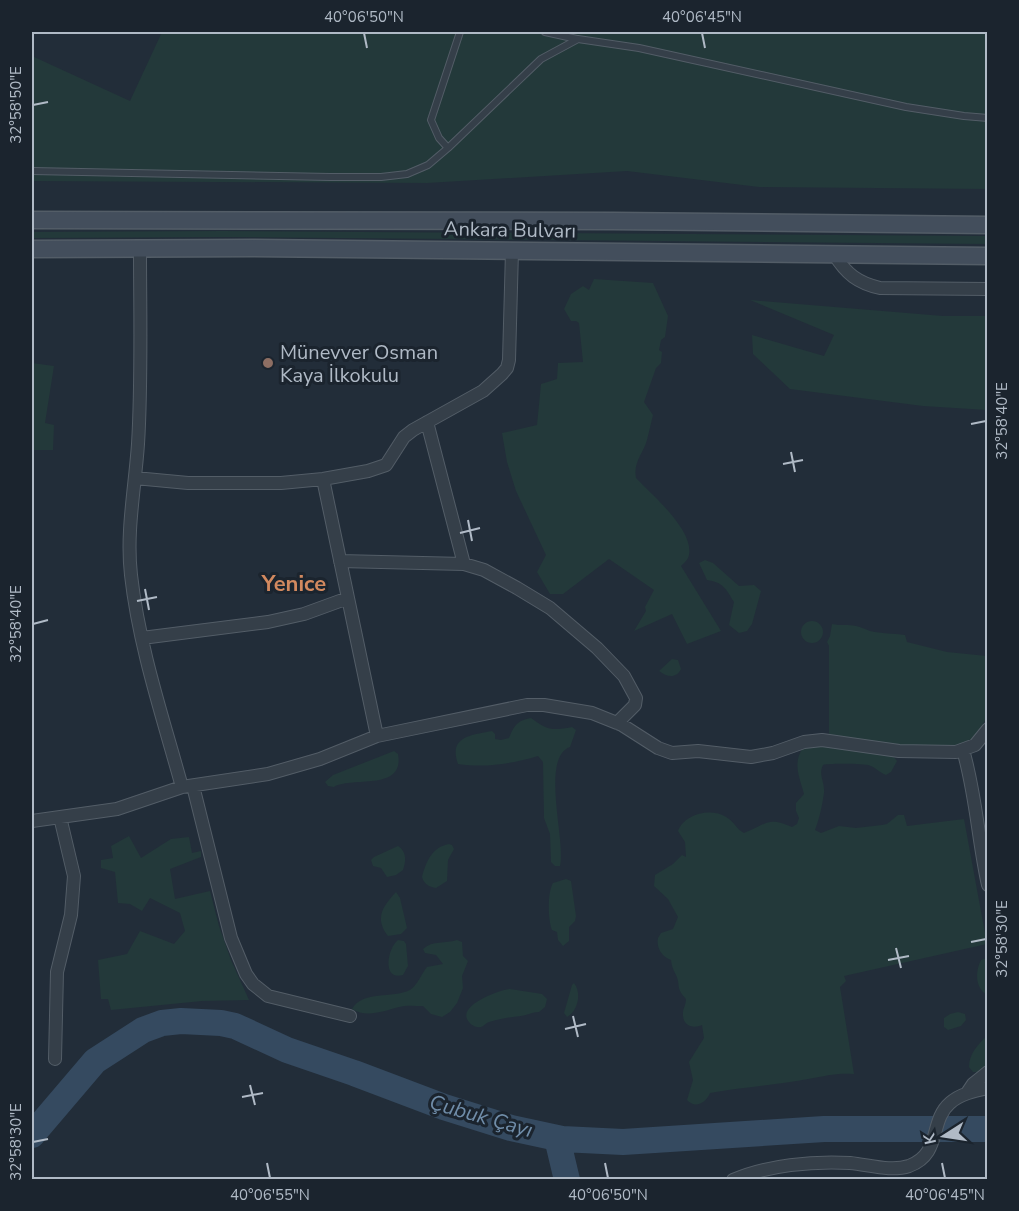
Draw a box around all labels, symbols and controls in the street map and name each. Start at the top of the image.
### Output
text: 40°06'50"N [324,7,404,27]
text: 40°06'45"N [662,7,742,27]
text: 32°58'50"E [6,66,26,144]
street label: Ankara Bulvarı [444,215,576,245]
place label: Münevver Osman Kaya İlkokulu [280,339,438,389]
marker: Münevver Osman Kaya İlkokulu [261,356,275,370]
text: 32°58'40"E [992,382,1012,460]
district label: Yenice [261,569,326,599]
text: 32°58'40"E [6,585,26,663]
text: 32°58'30"E [992,900,1012,978]
water label: Çubuk Çayı [426,1088,536,1144]
text: 32°58'30"E [6,1103,26,1181]
north arrow [914,1106,974,1166]
text: K [918,1130,942,1146]
text: 40°06'55"N [230,1185,310,1205]
text: 40°06'50"N [568,1185,648,1205]
text: 40°06'45"N [905,1185,985,1205]

